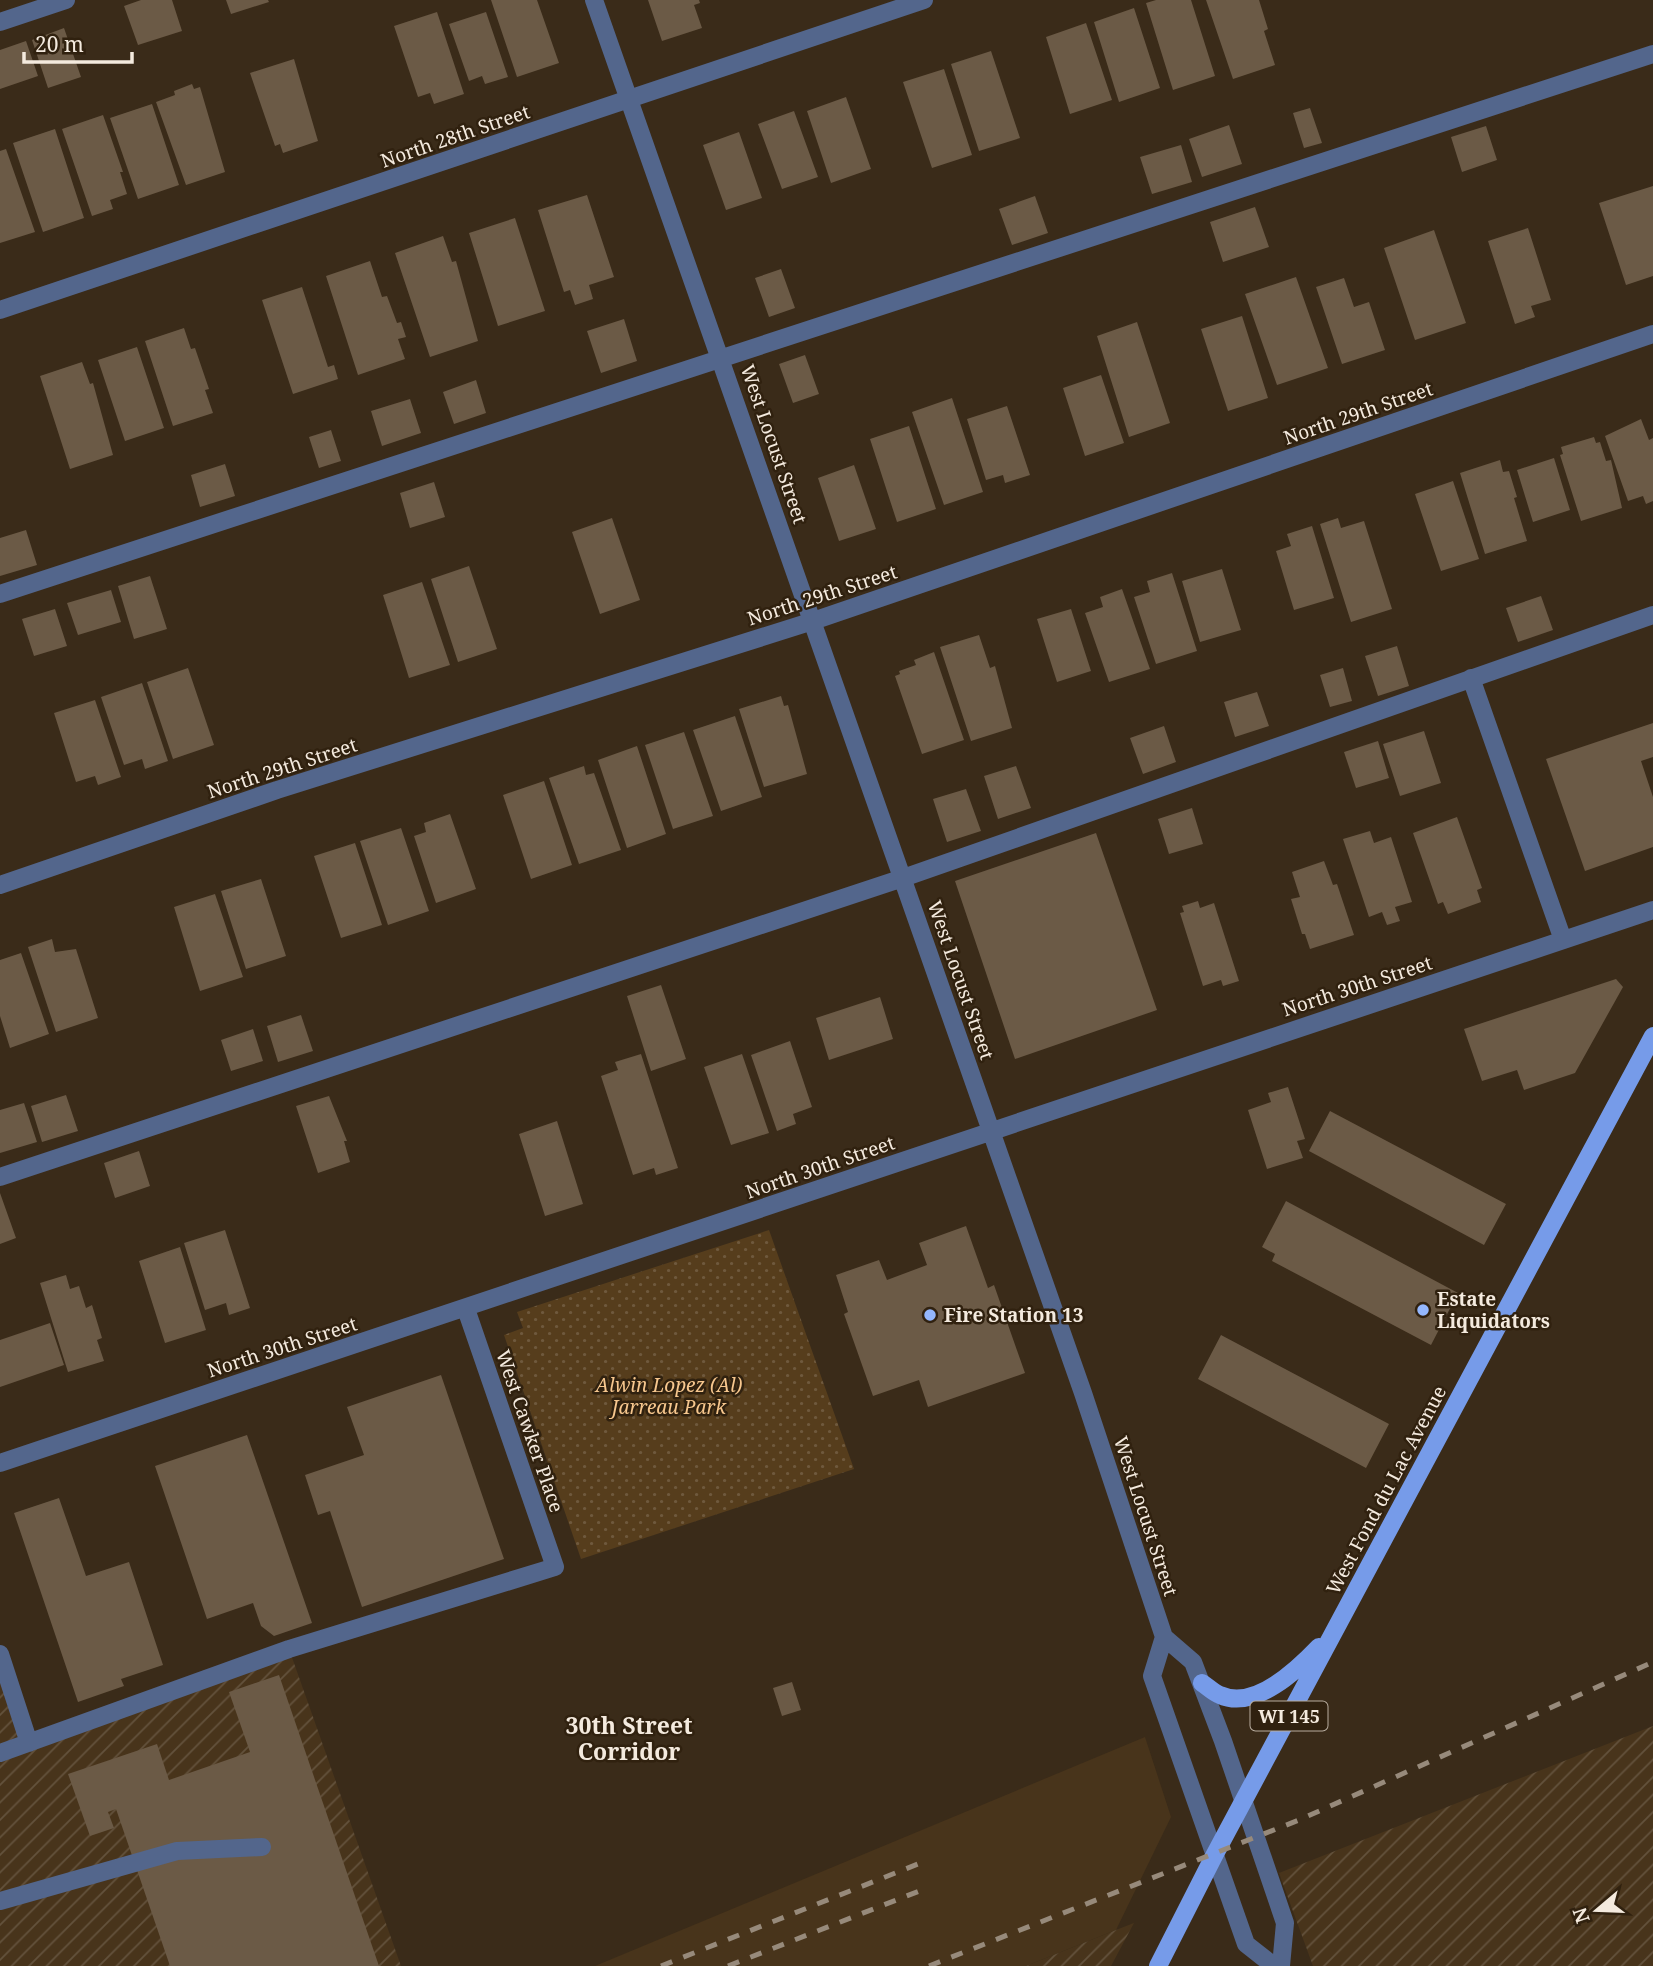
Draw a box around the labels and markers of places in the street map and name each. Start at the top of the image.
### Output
place label: Estate Liquidators [1437,1286,1550,1334]
place label: Fire Station 13 [944,1302,1083,1328]
marker: Estate Liquidators [1415,1302,1431,1318]
marker: Fire Station 13 [922,1307,938,1323]

